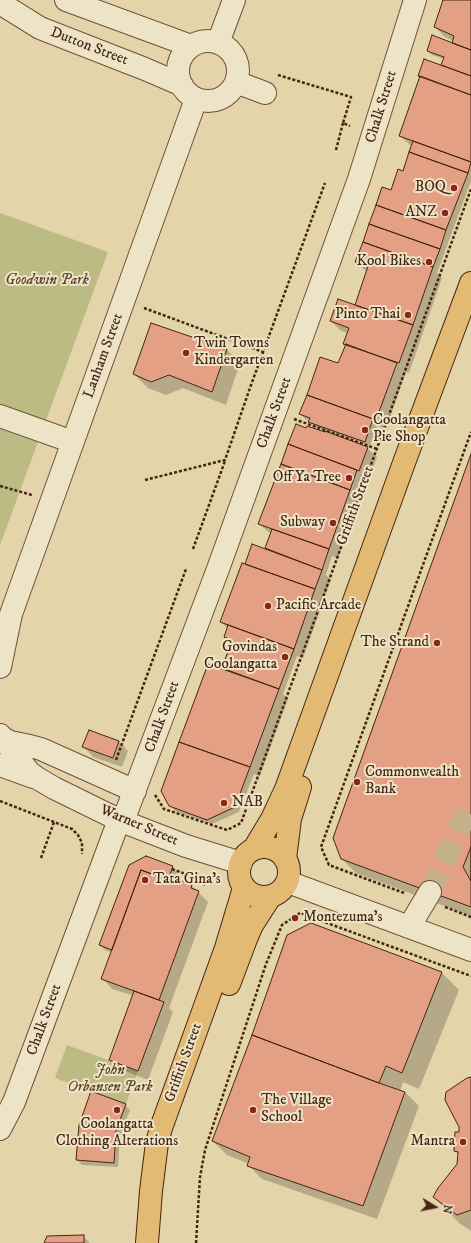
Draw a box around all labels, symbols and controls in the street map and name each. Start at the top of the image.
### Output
street label: Dutton Street [48,24,130,70]
street label: Chalk Street [362,69,402,145]
place label: BOQ [415,179,446,197]
marker: BOQ [449,183,459,193]
place label: ANZ [405,204,437,222]
marker: ANZ [440,208,450,218]
place label: Kool Bikes [357,253,421,271]
marker: Kool Bikes [424,257,434,267]
park label: Goodwin Park [5,272,89,290]
place label: Pinto Thai [335,306,400,324]
marker: Pinto Thai [403,310,413,320]
street label: Lanham Street [80,311,128,401]
place label: Twin Towns Kindergarten [194,335,274,370]
marker: Twin Towns Kindergarten [181,348,191,358]
street label: Chalk Street [254,375,296,451]
place label: Coolangatta Pie Shop [373,412,446,447]
marker: Coolangatta Pie Shop [360,425,370,435]
street label: Griffith Street [333,464,379,548]
place label: Off Ya Tree [273,469,341,487]
marker: Off Ya Tree [344,473,354,483]
place label: Subway [280,514,325,532]
marker: Subway [328,518,338,528]
place label: Pacific Arcade [276,597,361,615]
marker: Pacific Arcade [263,601,273,611]
place label: The Strand [360,634,429,652]
marker: The Strand [432,638,442,648]
place label: Govindas Coolangatta [204,639,277,674]
marker: Govindas Coolangatta [280,652,290,662]
street label: Chalk Street [142,679,184,755]
place label: Commonwealth Bank [365,764,459,799]
marker: Commonwealth Bank [352,777,362,787]
place label: NAB [232,794,263,812]
marker: NAB [219,798,229,808]
street label: Warner Street [97,801,181,851]
place label: Tata Gina's [153,871,221,889]
marker: Tata Gina's [140,875,150,885]
place label: Montezuma’s [303,909,382,927]
marker: Montezuma’s [290,913,300,923]
street label: Chalk Street [24,982,66,1058]
street label: Griffith Street [161,1021,207,1105]
park label: John Orbansen Park [67,1062,153,1097]
place label: The Village School [261,1092,332,1127]
marker: Coolangatta Clothing Alterations [112,1105,122,1115]
marker: The Village School [248,1105,258,1115]
place label: Coolangatta Clothing Alterations [56,1116,178,1151]
place label: Mantra [410,1133,455,1151]
marker: Mantra [458,1137,468,1147]
north arrow [415,1187,455,1227]
text: N [439,1203,454,1215]

